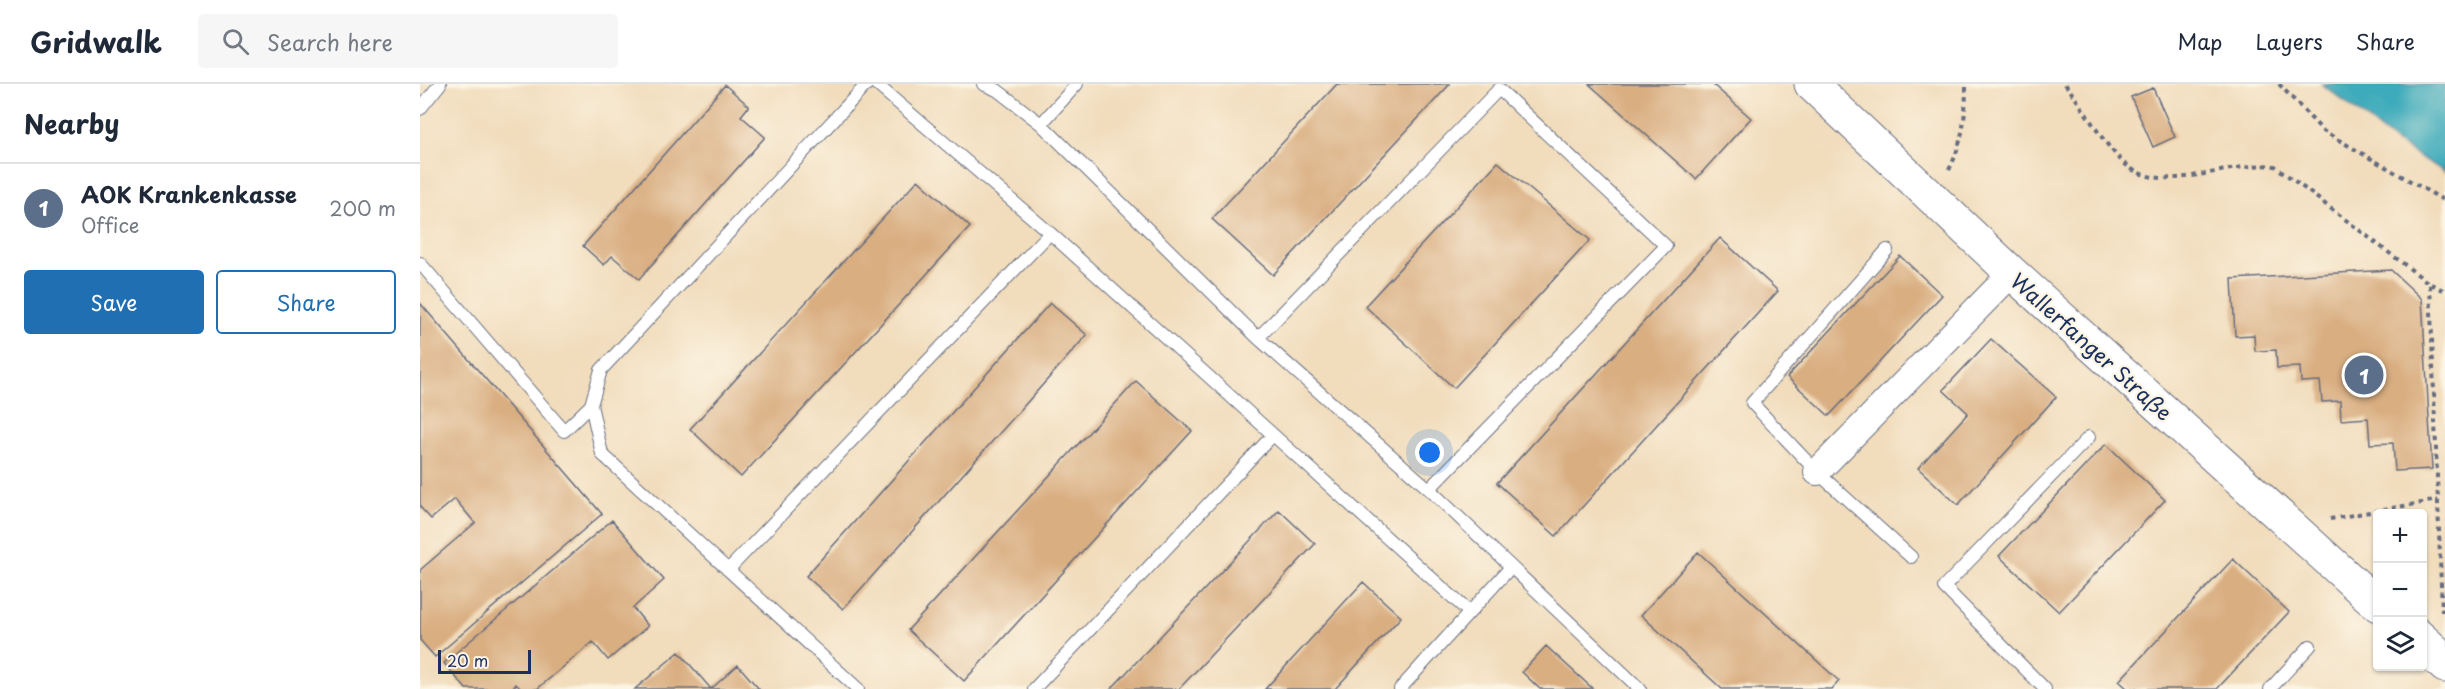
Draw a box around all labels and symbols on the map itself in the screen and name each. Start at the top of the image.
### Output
street label: Wallerfanger Straße [2004,265,2180,427]
pin: 1 [2344,352,2384,398]
your location [1415,438,1444,467]
scale bar [438,647,531,674]

